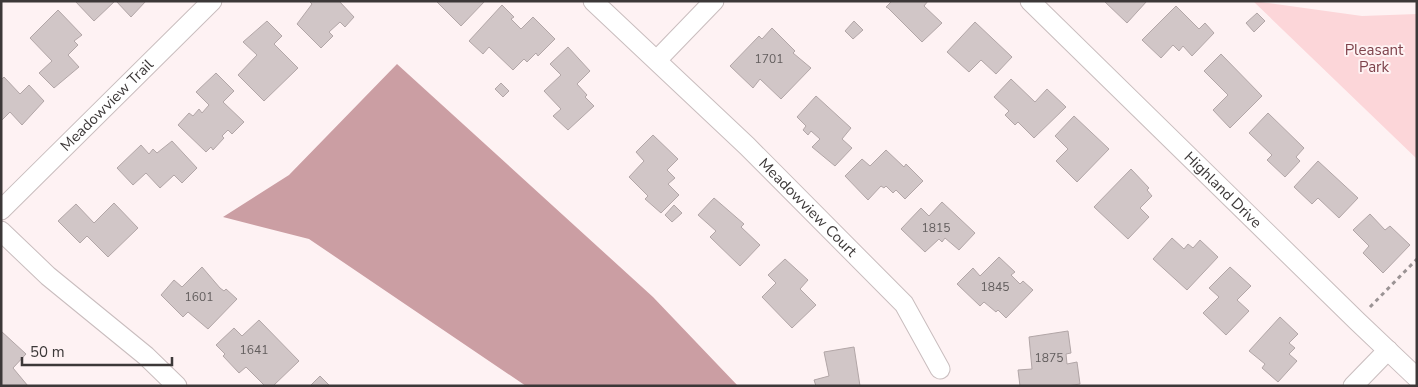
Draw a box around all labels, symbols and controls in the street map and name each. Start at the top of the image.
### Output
park label: Pleasant Park [1345,40,1404,77]
house number: 1701 [755,51,783,67]
street label: Meadowview Trail [56,54,158,156]
street label: Highland Drive [1180,147,1266,232]
street label: Meadowview Court [754,154,862,262]
house number: 1815 [922,220,950,236]
house number: 1845 [981,279,1009,295]
house number: 1601 [185,289,213,305]
scale bar [22,334,172,366]
text: 50 m [30,342,65,362]
house number: 1641 [240,342,268,358]
house number: 1875 [1035,350,1063,366]

